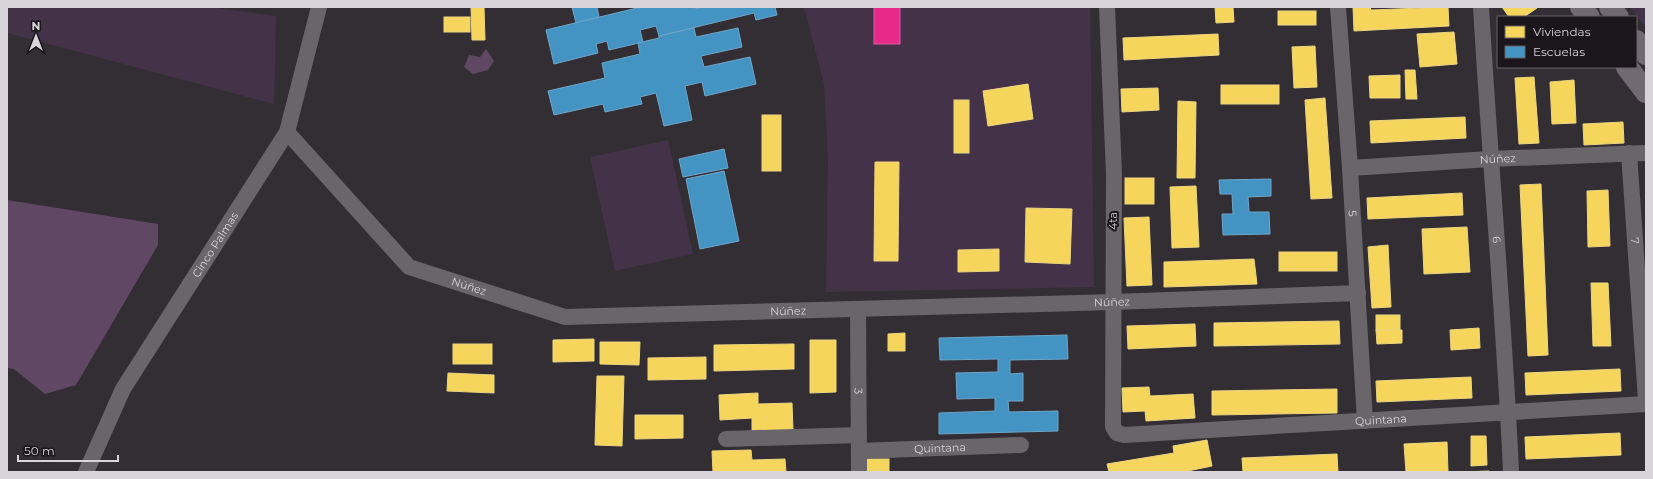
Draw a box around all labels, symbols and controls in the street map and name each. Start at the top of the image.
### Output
north arrow [16,16,56,56]
legend [1497,16,1637,68]
text: N [32,19,40,33]
text: Viviendas [1533,24,1591,39]
text: Escuelas [1533,44,1585,59]
street label: Núñez [1479,151,1516,167]
street label: Cinco Palmas [189,209,241,280]
street label: 5 [1346,210,1360,217]
street label: 4ta [1106,212,1120,230]
street label: 6 [1490,236,1504,244]
street label: 7 [1628,237,1642,245]
street label: Núñez [450,274,489,299]
street label: Núñez [1094,294,1131,310]
street label: Núñez [770,303,807,318]
street label: 3 [851,388,866,394]
street label: Quintana [1355,411,1407,428]
scale bar [18,437,118,463]
street label: Quintana [914,440,966,456]
text: 50 m [24,443,55,458]

